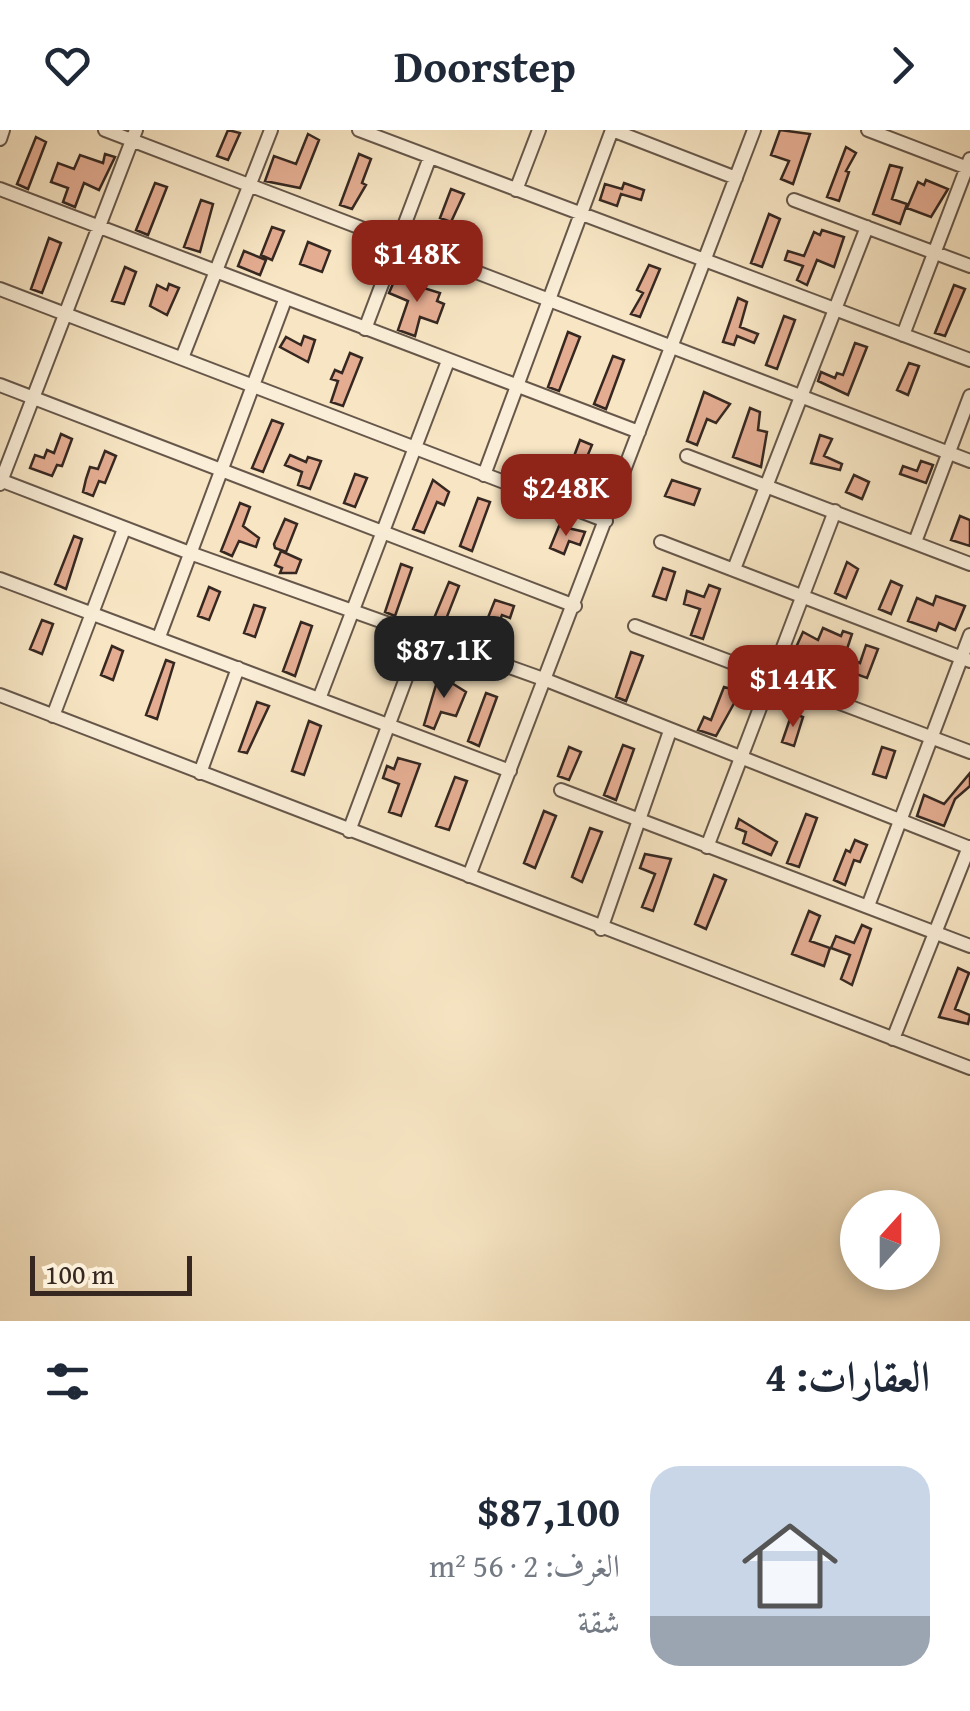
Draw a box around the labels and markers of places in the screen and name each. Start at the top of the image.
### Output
pin: $148K [347,220,487,305]
pin: $248K [496,454,636,539]
pin: $87.1K [363,616,525,701]
pin: $144K [723,645,863,730]

